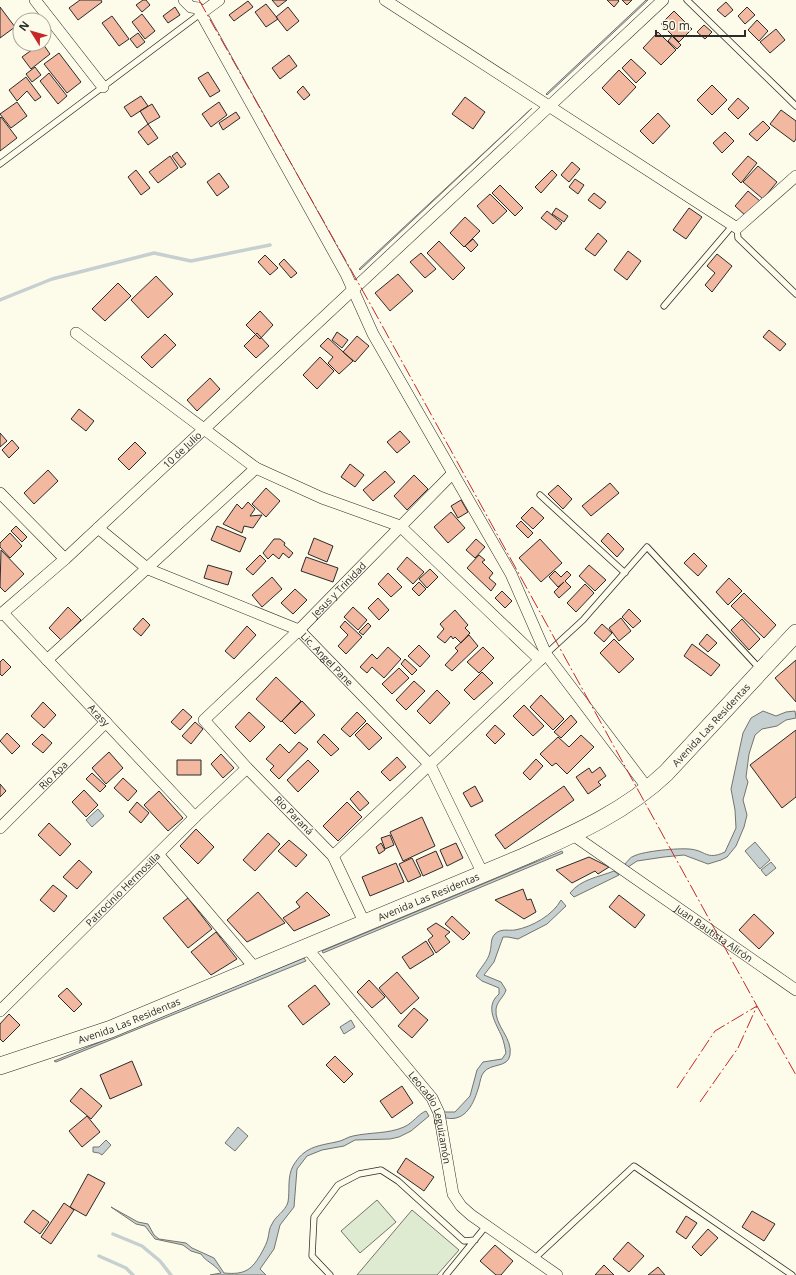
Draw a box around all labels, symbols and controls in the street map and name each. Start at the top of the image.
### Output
north arrow [12,12,52,52]
scale bar [656,12,745,38]
text: 50 m [662,17,690,34]
text: N [15,18,32,34]
street label: 10 de Julio [160,428,204,471]
street label: Jesus y Trinidad [307,559,369,621]
street label: Lic. Angel Pane [298,629,357,689]
street label: Avenida Las Residentas [669,680,753,769]
street label: Arasy [85,701,114,730]
street label: Rio Apa [36,758,70,792]
street label: Rio Paraná [271,792,317,838]
street label: Patrocinio Hermosilla [82,849,163,929]
street label: Avenida Las Residentas [375,869,482,924]
street label: Juan Bautista Alirón [672,901,756,965]
street label: Avenida Las Residentas [76,994,183,1047]
street label: Leocadio Leguizamón [405,1068,455,1165]

